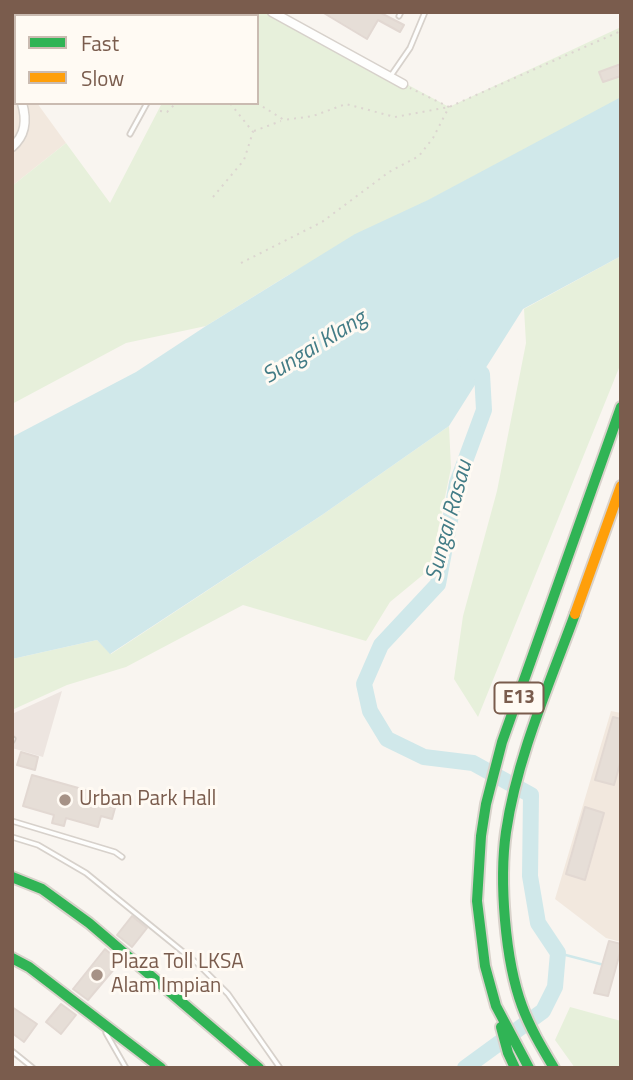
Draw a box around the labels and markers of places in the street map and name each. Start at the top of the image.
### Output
place label: Urban Park Hall [79,787,216,813]
marker: Urban Park Hall [57,792,73,808]
place label: Plaza Toll LKSA Alam Impian [111,950,244,1000]
marker: Plaza Toll LKSA Alam Impian [89,967,105,983]

